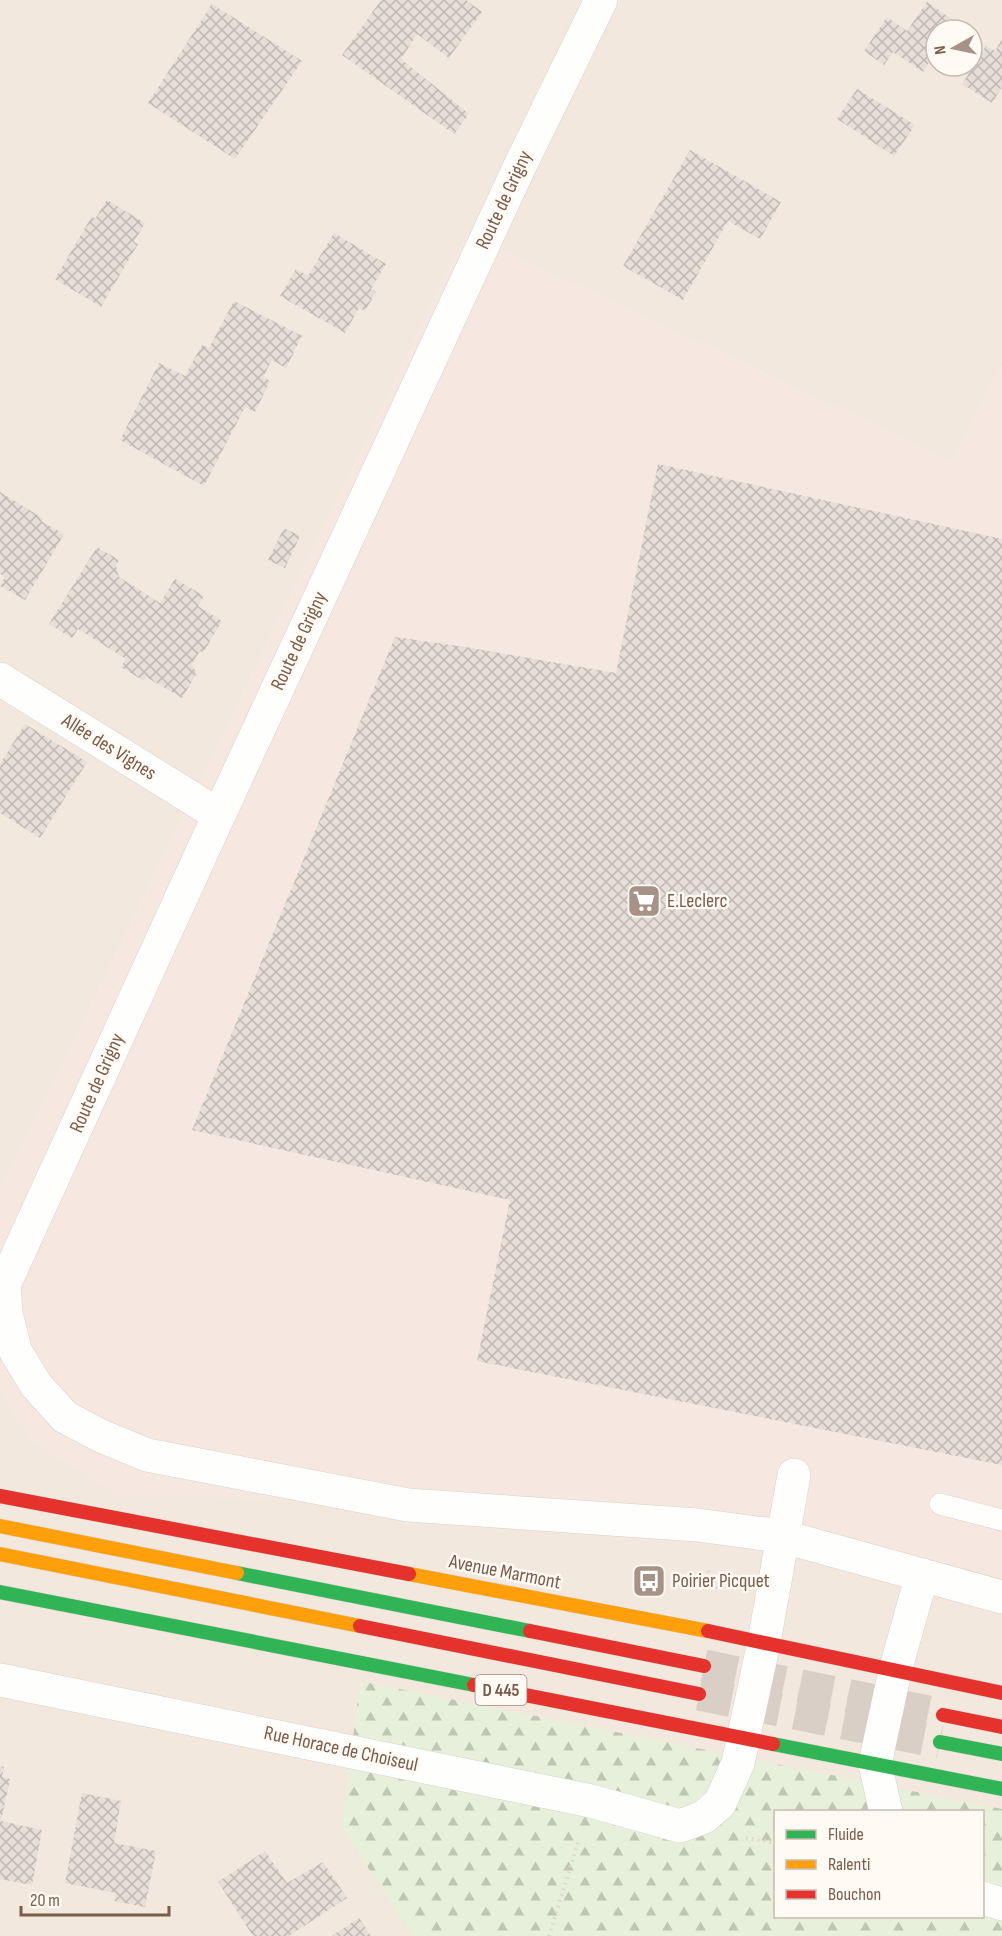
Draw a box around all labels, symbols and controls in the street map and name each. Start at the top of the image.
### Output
north arrow [924,18,984,78]
text: N [931,44,951,56]
street label: Route de Grigny [471,147,537,253]
street label: Route de Grigny [266,588,332,694]
street label: Allée des Vignes [57,708,161,785]
supermarket icon: E.Leclerc [626,883,662,919]
place label: E.Leclerc [667,889,727,913]
street label: Route de Grigny [64,1029,130,1136]
street label: Avenue Marmont [446,1549,563,1595]
bus stop icon: Poirier Picquet [631,1563,667,1599]
place label: Poirier Picquet [672,1569,770,1593]
road number: D 445 [476,1675,526,1705]
street label: Rue Horace de Choiseul [262,1721,420,1777]
legend [774,1810,984,1918]
text: Fluide [828,1824,864,1845]
text: Ralenti [828,1854,870,1875]
scale bar [21,1879,170,1917]
text: Bouchon [828,1884,881,1905]
text: 20 m [30,1890,60,1911]

